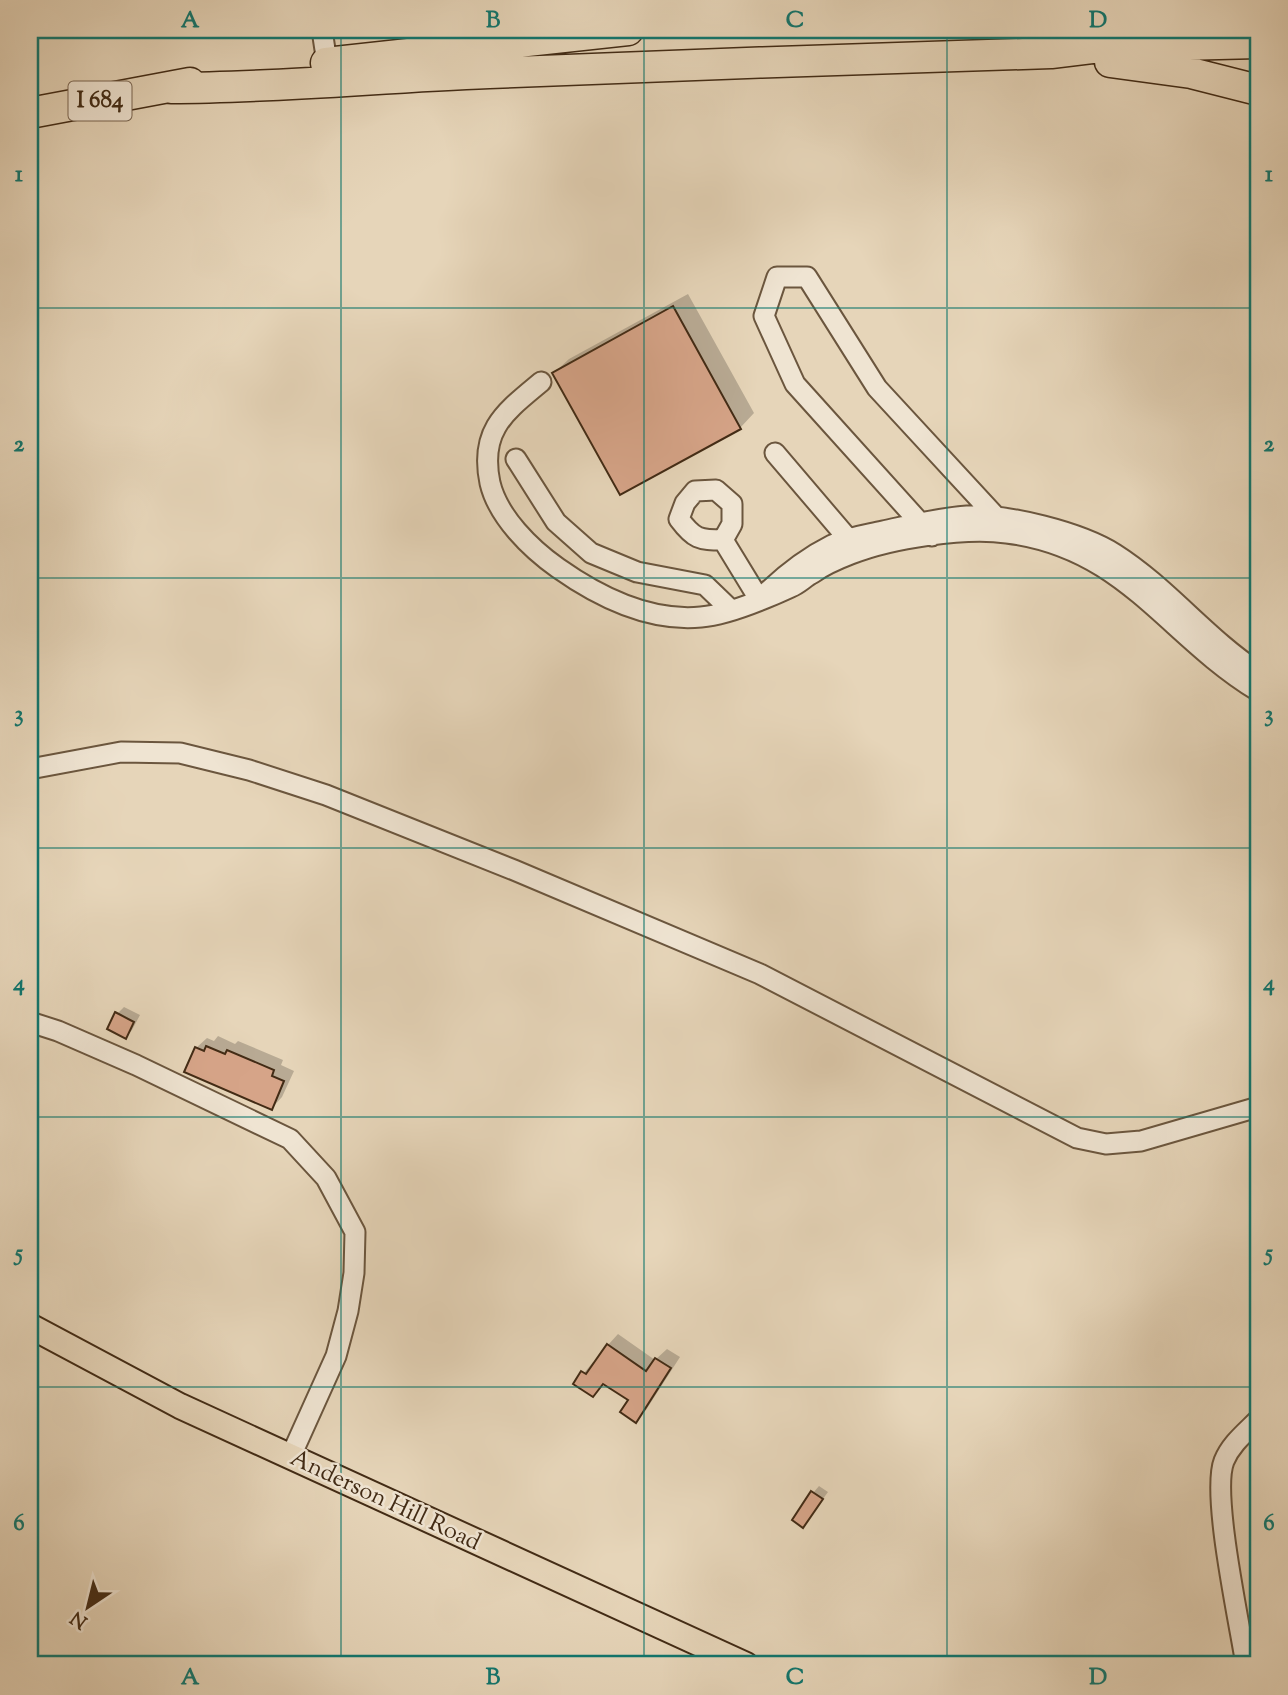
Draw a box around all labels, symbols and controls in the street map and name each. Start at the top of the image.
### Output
text: A [181,5,200,38]
text: B [486,5,501,38]
text: C [786,5,804,38]
text: D [1089,5,1107,38]
road number: I 684 [68,82,132,120]
text: 1 [15,159,23,192]
text: 1 [1265,159,1273,192]
text: 2 [14,429,25,462]
text: 2 [1264,429,1275,462]
text: 3 [14,699,24,732]
text: 3 [1264,699,1274,732]
text: 4 [12,968,25,1001]
text: 4 [1262,968,1275,1001]
text: 5 [13,1238,23,1271]
text: 5 [1263,1238,1273,1271]
street label: Anderson Hill Road [284,1442,486,1560]
text: 6 [13,1508,25,1541]
text: 6 [1263,1508,1275,1541]
north arrow [52,1572,122,1642]
text: N [66,1603,94,1634]
text: A [181,1662,200,1695]
text: B [486,1662,501,1695]
text: C [786,1662,804,1695]
text: D [1089,1662,1107,1695]

